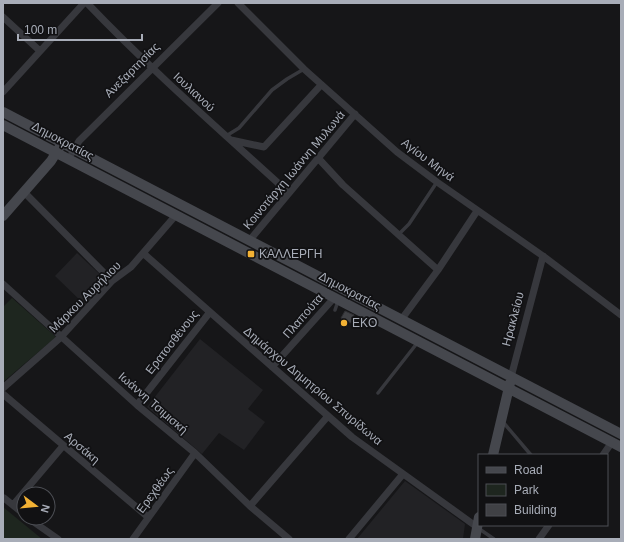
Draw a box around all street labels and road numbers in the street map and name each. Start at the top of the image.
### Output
street label: Ανεξαρτησίας [102,39,163,100]
street label: Ιουλιανού [170,69,218,115]
street label: Κοινοτάρχη Ιωάννη Μυλωνά [240,108,348,232]
street label: Δημοκρατίας [30,119,97,163]
street label: Αγίου Μηνά [399,136,457,184]
street label: Μάρκου Αυρήλιου [46,258,124,336]
street label: Δημοκρατίας [317,269,384,313]
street label: Ηρακλείου [499,290,527,348]
street label: Πλαπούτα [280,291,326,341]
street label: Ερατοσθένους [143,307,201,377]
street label: Δημάρχου Δημητρίου Σπυρίδωνα [241,324,385,448]
street label: Ιωάννη Τσιμισκή [116,369,190,437]
street label: Αρσάκη [61,429,103,467]
street label: Ερεχθέως [134,464,177,516]

